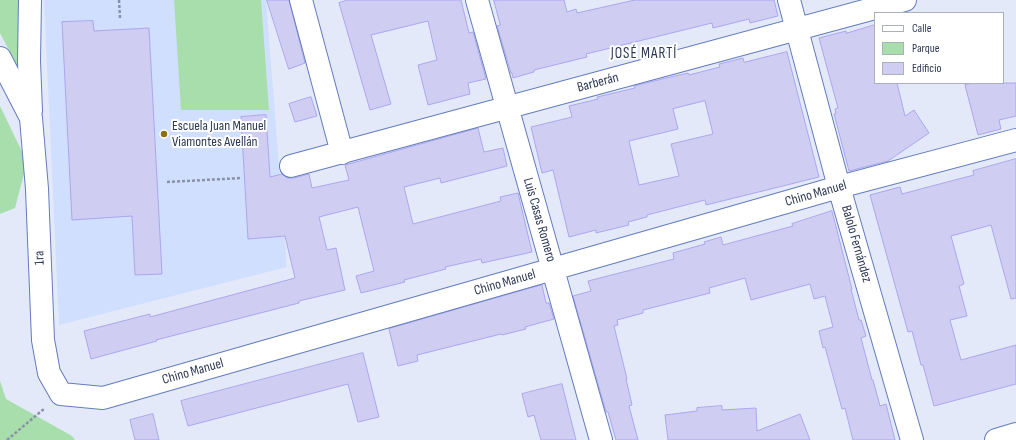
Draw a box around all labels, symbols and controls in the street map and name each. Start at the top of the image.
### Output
legend [874,12,1004,84]
text: Calle [912,21,932,36]
text: Parque [912,41,940,56]
district label: JOSÉ MARTÍ [611,45,677,63]
text: Edificio [912,61,941,76]
street label: Barberán [575,69,621,97]
place label: Escuela Juan Manuel Viamontes Avellán [172,118,266,150]
marker: Escuela Juan Manuel Viamontes Avellán [159,129,169,139]
street label: Luis Casas Romero [519,176,559,264]
street label: Chino Manuel [783,177,849,211]
street label: Balolo Fernández [837,204,875,284]
street label: 1ra [31,250,49,266]
street label: Chino Manuel [472,266,538,300]
street label: Chino Manuel [160,355,226,389]

